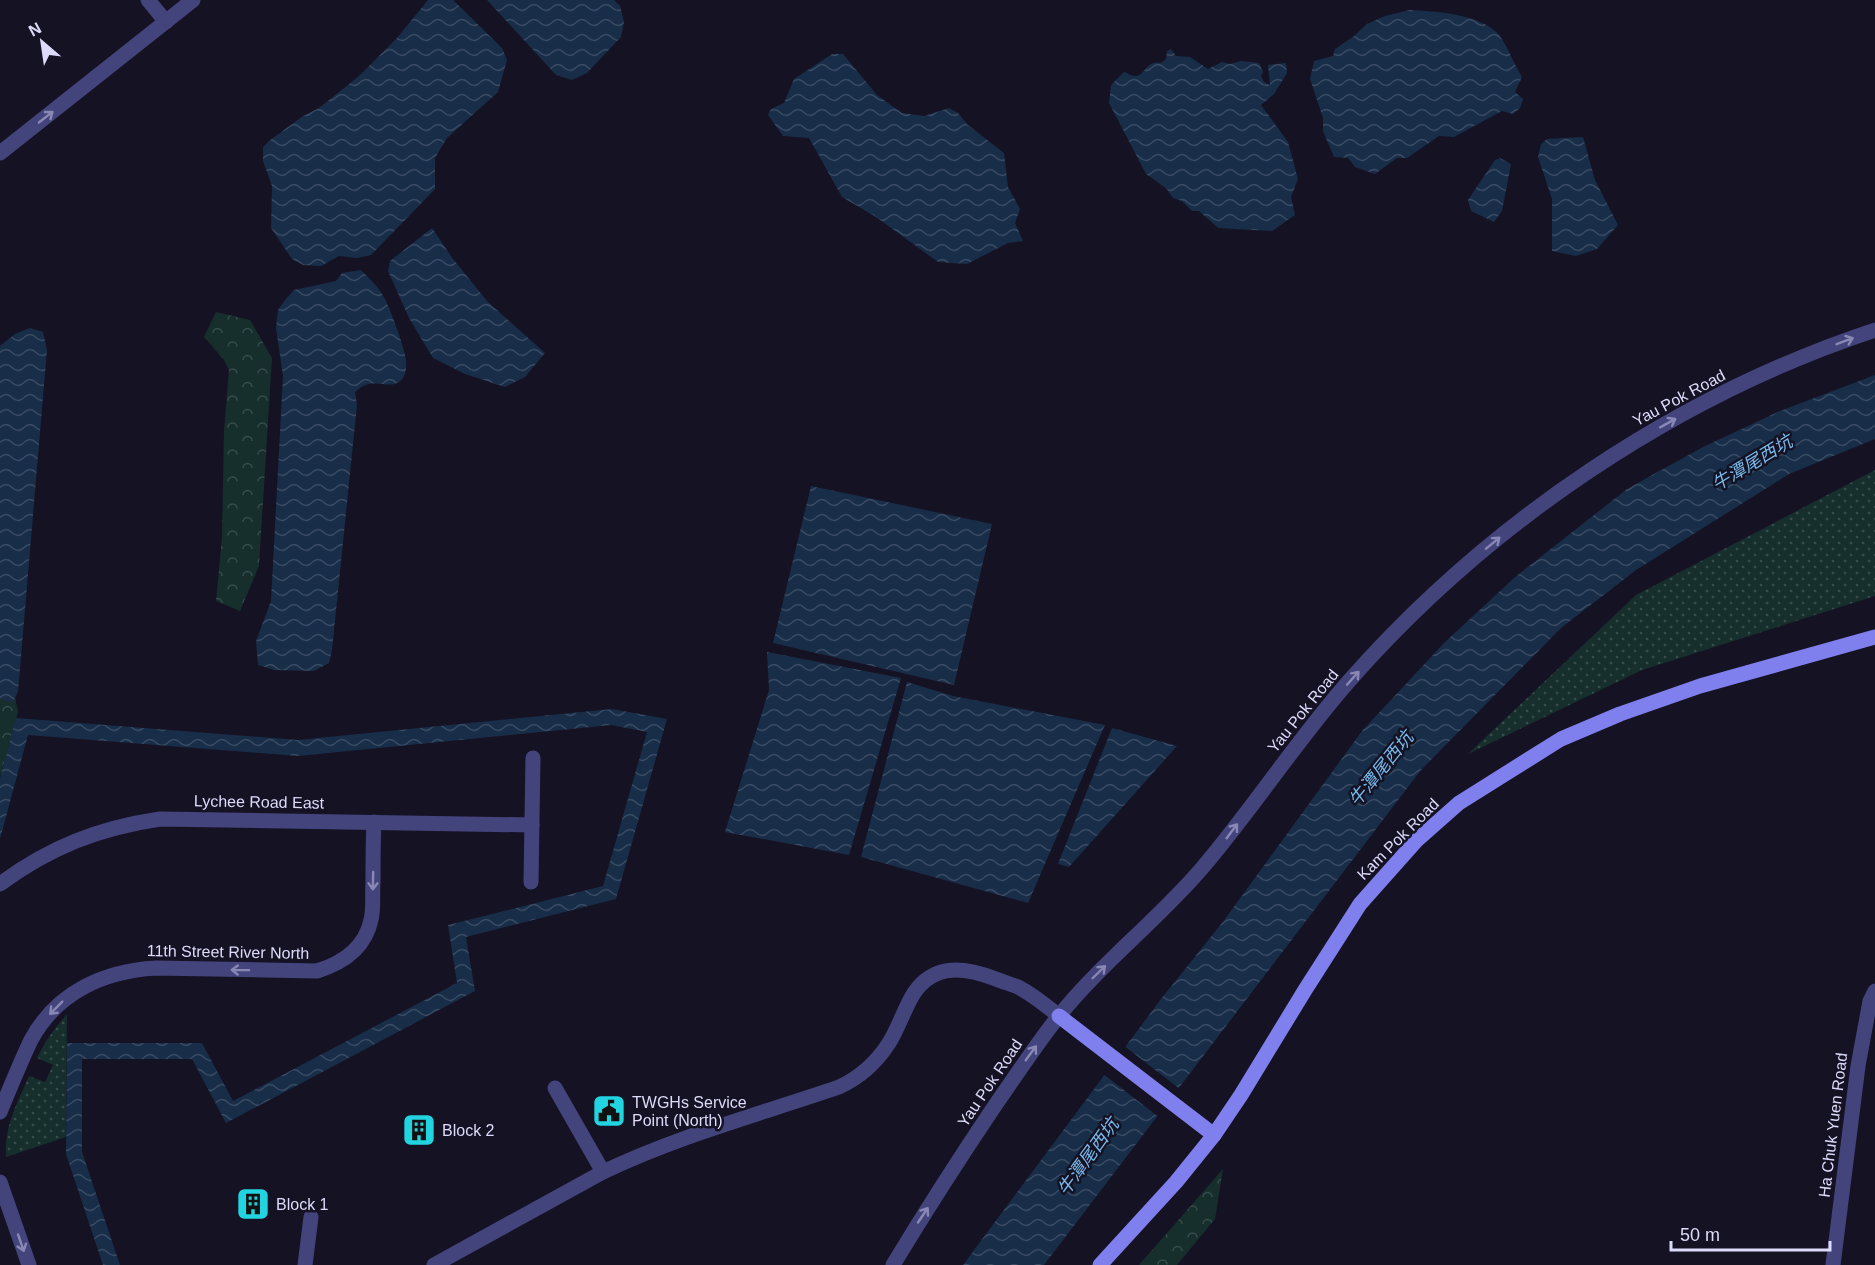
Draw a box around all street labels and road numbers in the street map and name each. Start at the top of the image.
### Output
street label: Yau Pok Road [1630,367,1728,429]
street label: Yau Pok Road [1264,666,1342,756]
street label: Lychee Road East [194,792,325,812]
street label: Kam Pok Road [1354,795,1442,883]
street label: 11th Street River North [147,942,309,962]
street label: Yau Pok Road [954,1036,1026,1130]
street label: Ha Chuk Yuen Road [1816,1052,1850,1198]

